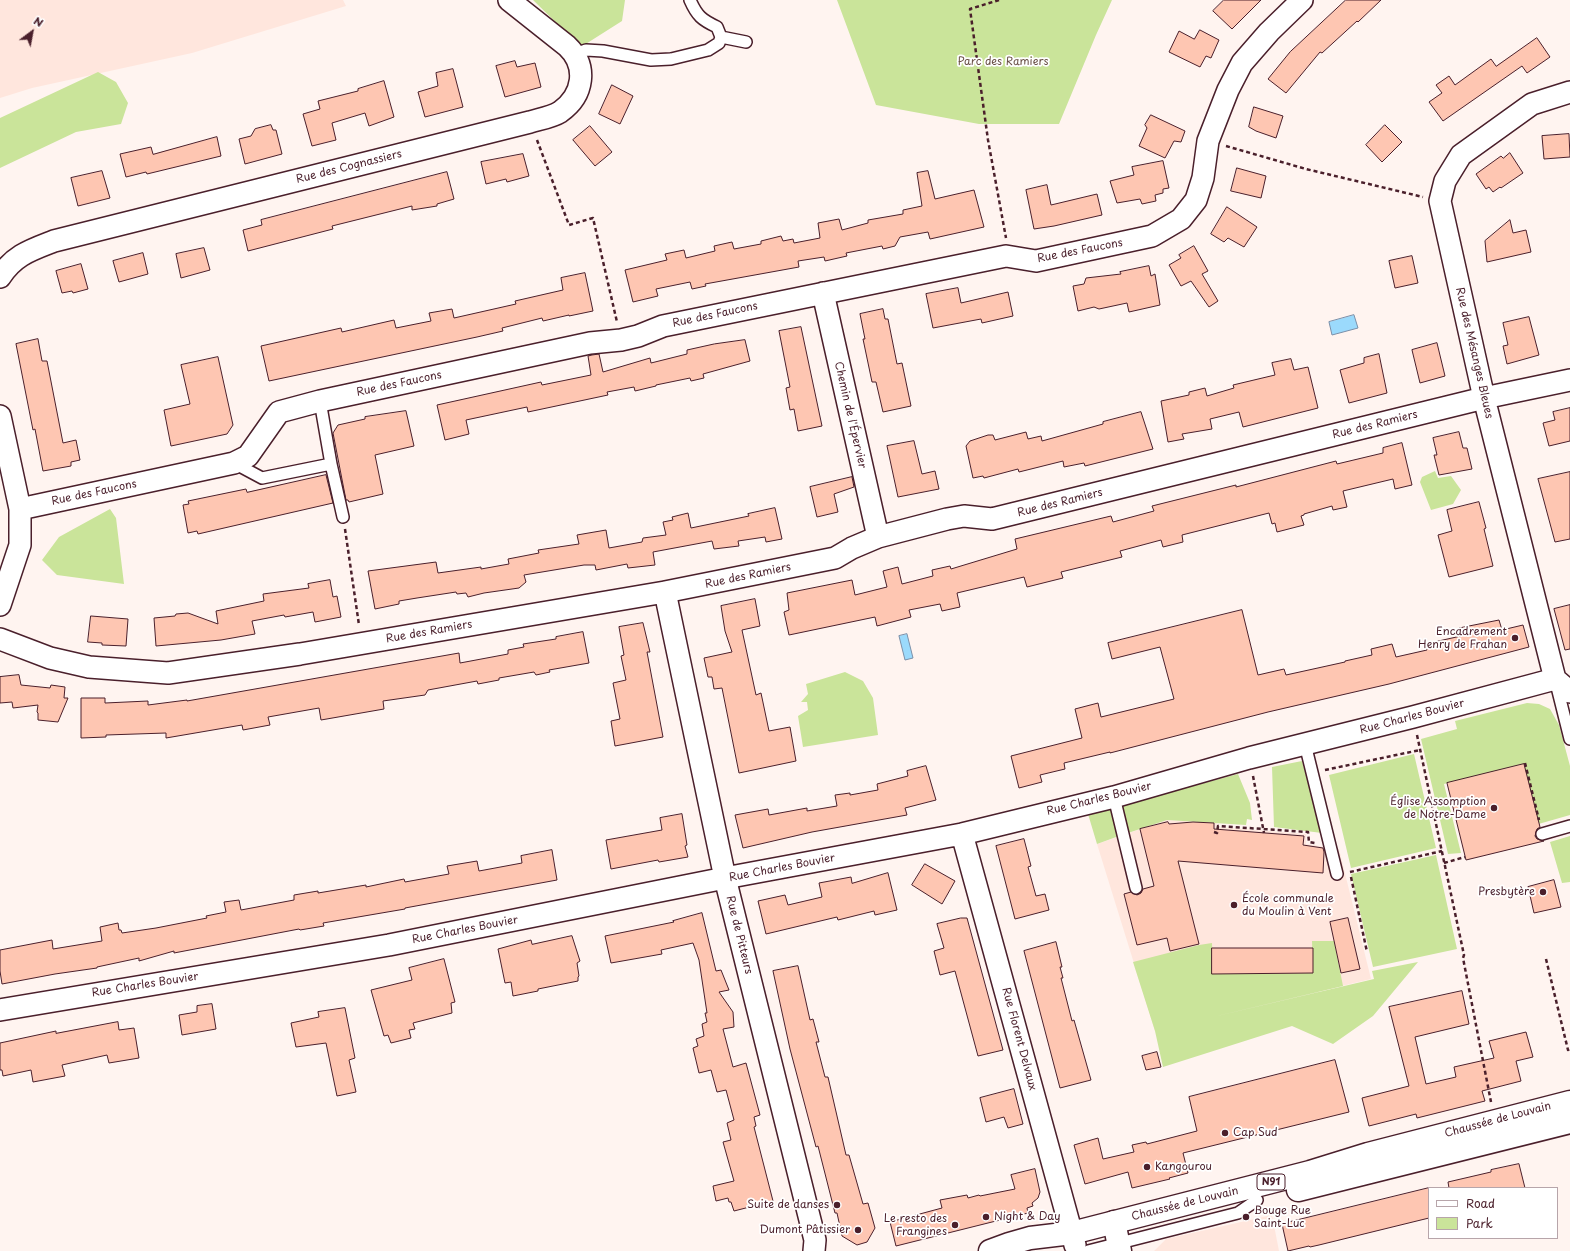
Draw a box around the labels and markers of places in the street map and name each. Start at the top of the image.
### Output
place label: Encadrement Henry de Frahan [1418,625,1507,651]
marker: Encadrement Henry de Frahan [1510,633,1520,643]
place label: Église Assomption de Notre-Dame [1390,795,1486,821]
marker: Église Assomption de Notre-Dame [1489,803,1499,813]
place label: Presbytère [1478,885,1535,899]
marker: Presbytère [1538,887,1548,897]
place label: École communale du Moulin à Vent [1242,892,1334,918]
marker: École communale du Moulin à Vent [1229,900,1239,910]
place label: Cap Sud [1233,1126,1278,1140]
marker: Cap Sud [1220,1128,1230,1138]
place label: Kangourou [1155,1160,1212,1174]
marker: Kangourou [1142,1162,1152,1172]
place label: Suite de danses [747,1198,829,1212]
marker: Suite de danses [832,1200,842,1210]
place label: Bouge Rue Saint-Luc [1254,1204,1311,1230]
place label: Night & Day [994,1210,1061,1224]
place label: Le resto des Frangines [884,1212,947,1238]
marker: Night & Day [981,1212,991,1222]
marker: Bouge Rue Saint-Luc [1241,1212,1251,1222]
marker: Le resto des Frangines [950,1220,960,1230]
place label: Dumont Pâtissier [759,1223,850,1237]
marker: Dumont Pâtissier [853,1225,863,1235]

